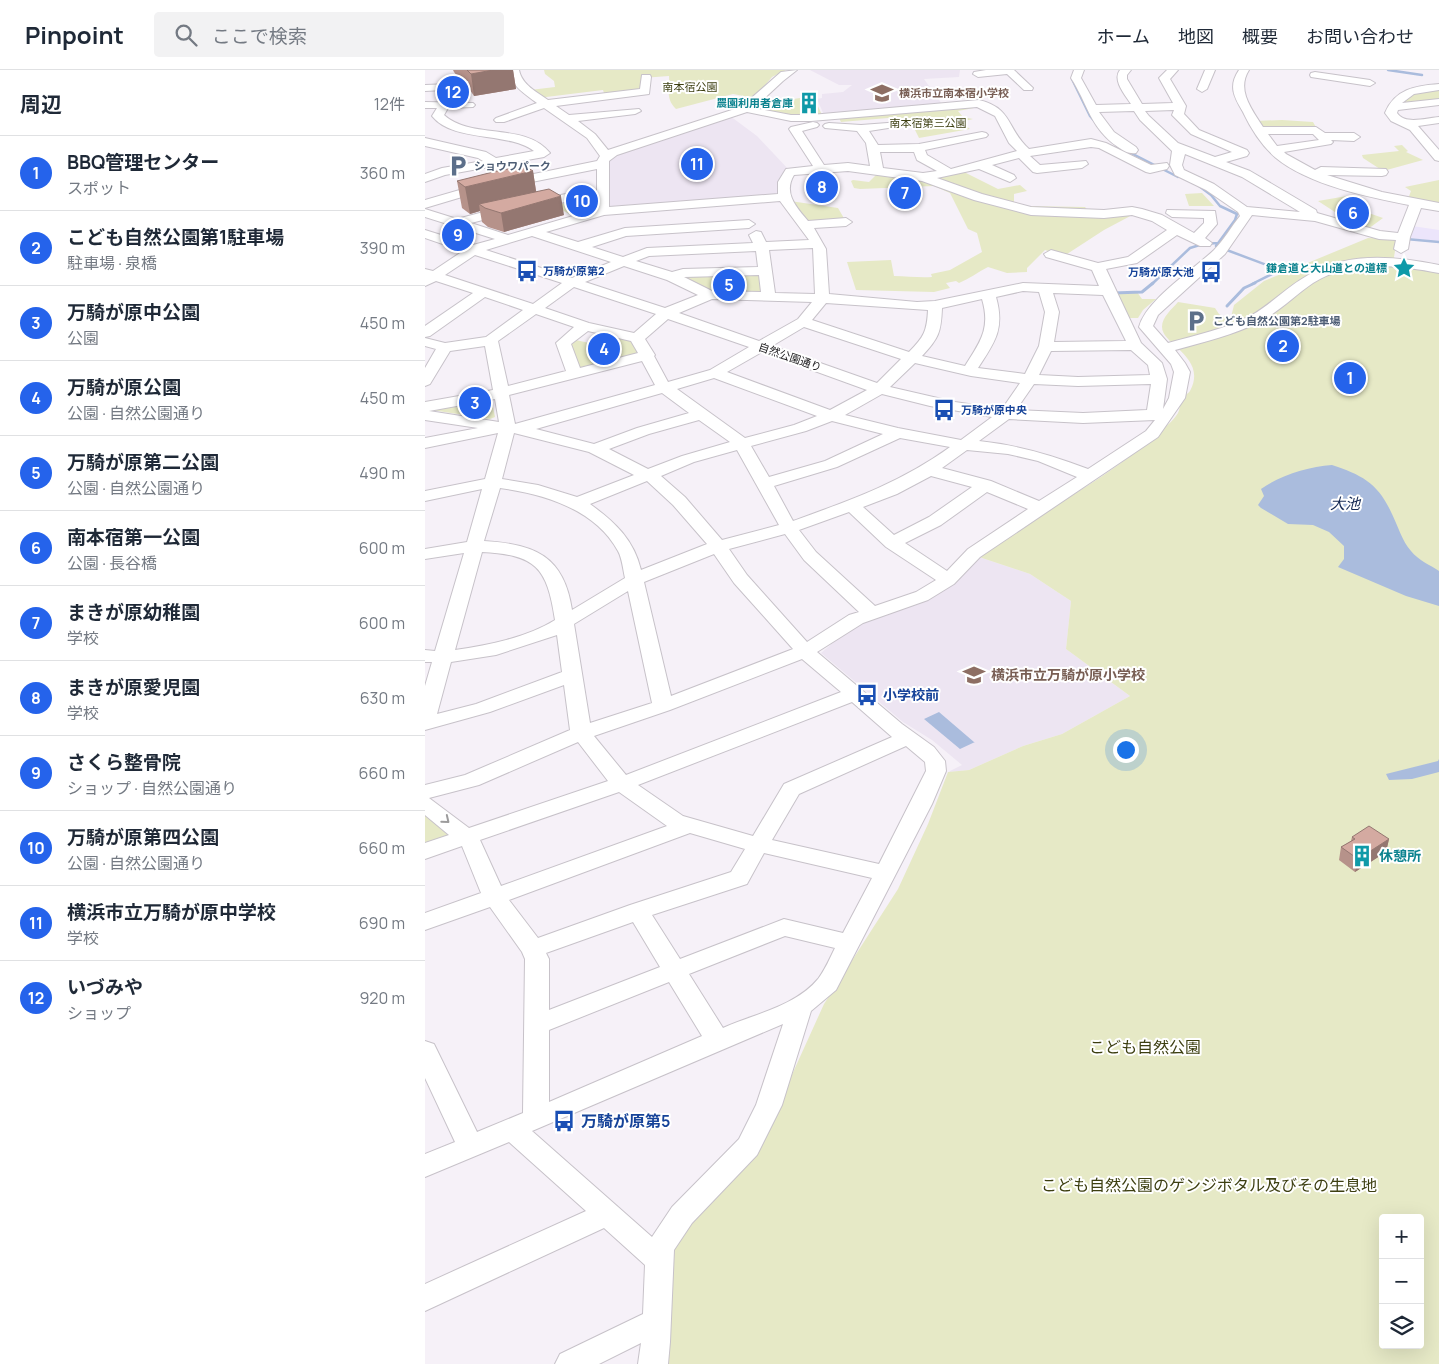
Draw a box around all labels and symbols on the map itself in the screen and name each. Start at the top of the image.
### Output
pin: 12 [437,73,469,111]
park label: 南本宿公園 [663,79,718,94]
school or university icon: 横浜市立南本宿小学校 [869,80,895,106]
place label: 横浜市立南本宿小学校 [899,85,1009,100]
building icon: 農園利用者倉庫 [796,90,822,116]
place label: 農園利用者倉庫 [716,95,793,110]
park label: 南本宿第三公園 [890,115,967,130]
pin: 11 [681,145,713,183]
parking icon: ショウワパーク [445,153,471,179]
place label: ショウワパーク [474,158,551,173]
pin: 8 [806,168,838,206]
pin: 7 [889,174,921,212]
pin: 10 [566,182,598,220]
pin: 6 [1337,194,1369,232]
pin: 9 [442,216,474,254]
place icon: 鎌倉道と大山道との道標 [1391,255,1417,281]
bus stop icon: 万騎が原第2 [514,258,540,284]
bus stop icon: 万騎が原大池 [1198,259,1224,285]
place label: 鎌倉道と大山道との道標 [1266,260,1387,275]
place label: 万騎が原第2 [543,263,605,278]
place label: 万騎が原大池 [1128,264,1194,279]
pin: 5 [713,266,745,304]
parking icon: こども自然公園第2駐車場 [1183,308,1209,334]
place label: こども自然公園第2駐車場 [1213,313,1341,328]
pin: 2 [1267,327,1299,365]
pin: 4 [588,330,620,368]
street label: 自然公園通り [757,339,824,374]
pin: 1 [1334,359,1366,397]
pin: 3 [459,384,491,422]
bus stop icon: 万騎が原中央 [931,397,957,423]
place label: 万騎が原中央 [961,402,1027,417]
water label: 大池 [1330,493,1362,514]
school or university icon: 横浜市立万騎が原小学校 [961,662,987,688]
place label: 横浜市立万騎が原小学校 [991,665,1145,684]
bus stop icon: 小学校前 [854,682,880,708]
place label: 小学校前 [883,685,939,704]
your location [1113,737,1139,763]
one-way arrow [440,815,449,824]
building icon: 休憩所 [1349,843,1375,869]
place label: 休憩所 [1379,846,1421,865]
park label: こども自然公園 [1089,1036,1201,1058]
bus stop icon: 万騎が原第5 [551,1108,577,1134]
place label: 万騎が原第5 [581,1110,670,1132]
park label: こども自然公園のゲンジボタル及びその生息地 [1041,1174,1377,1196]

